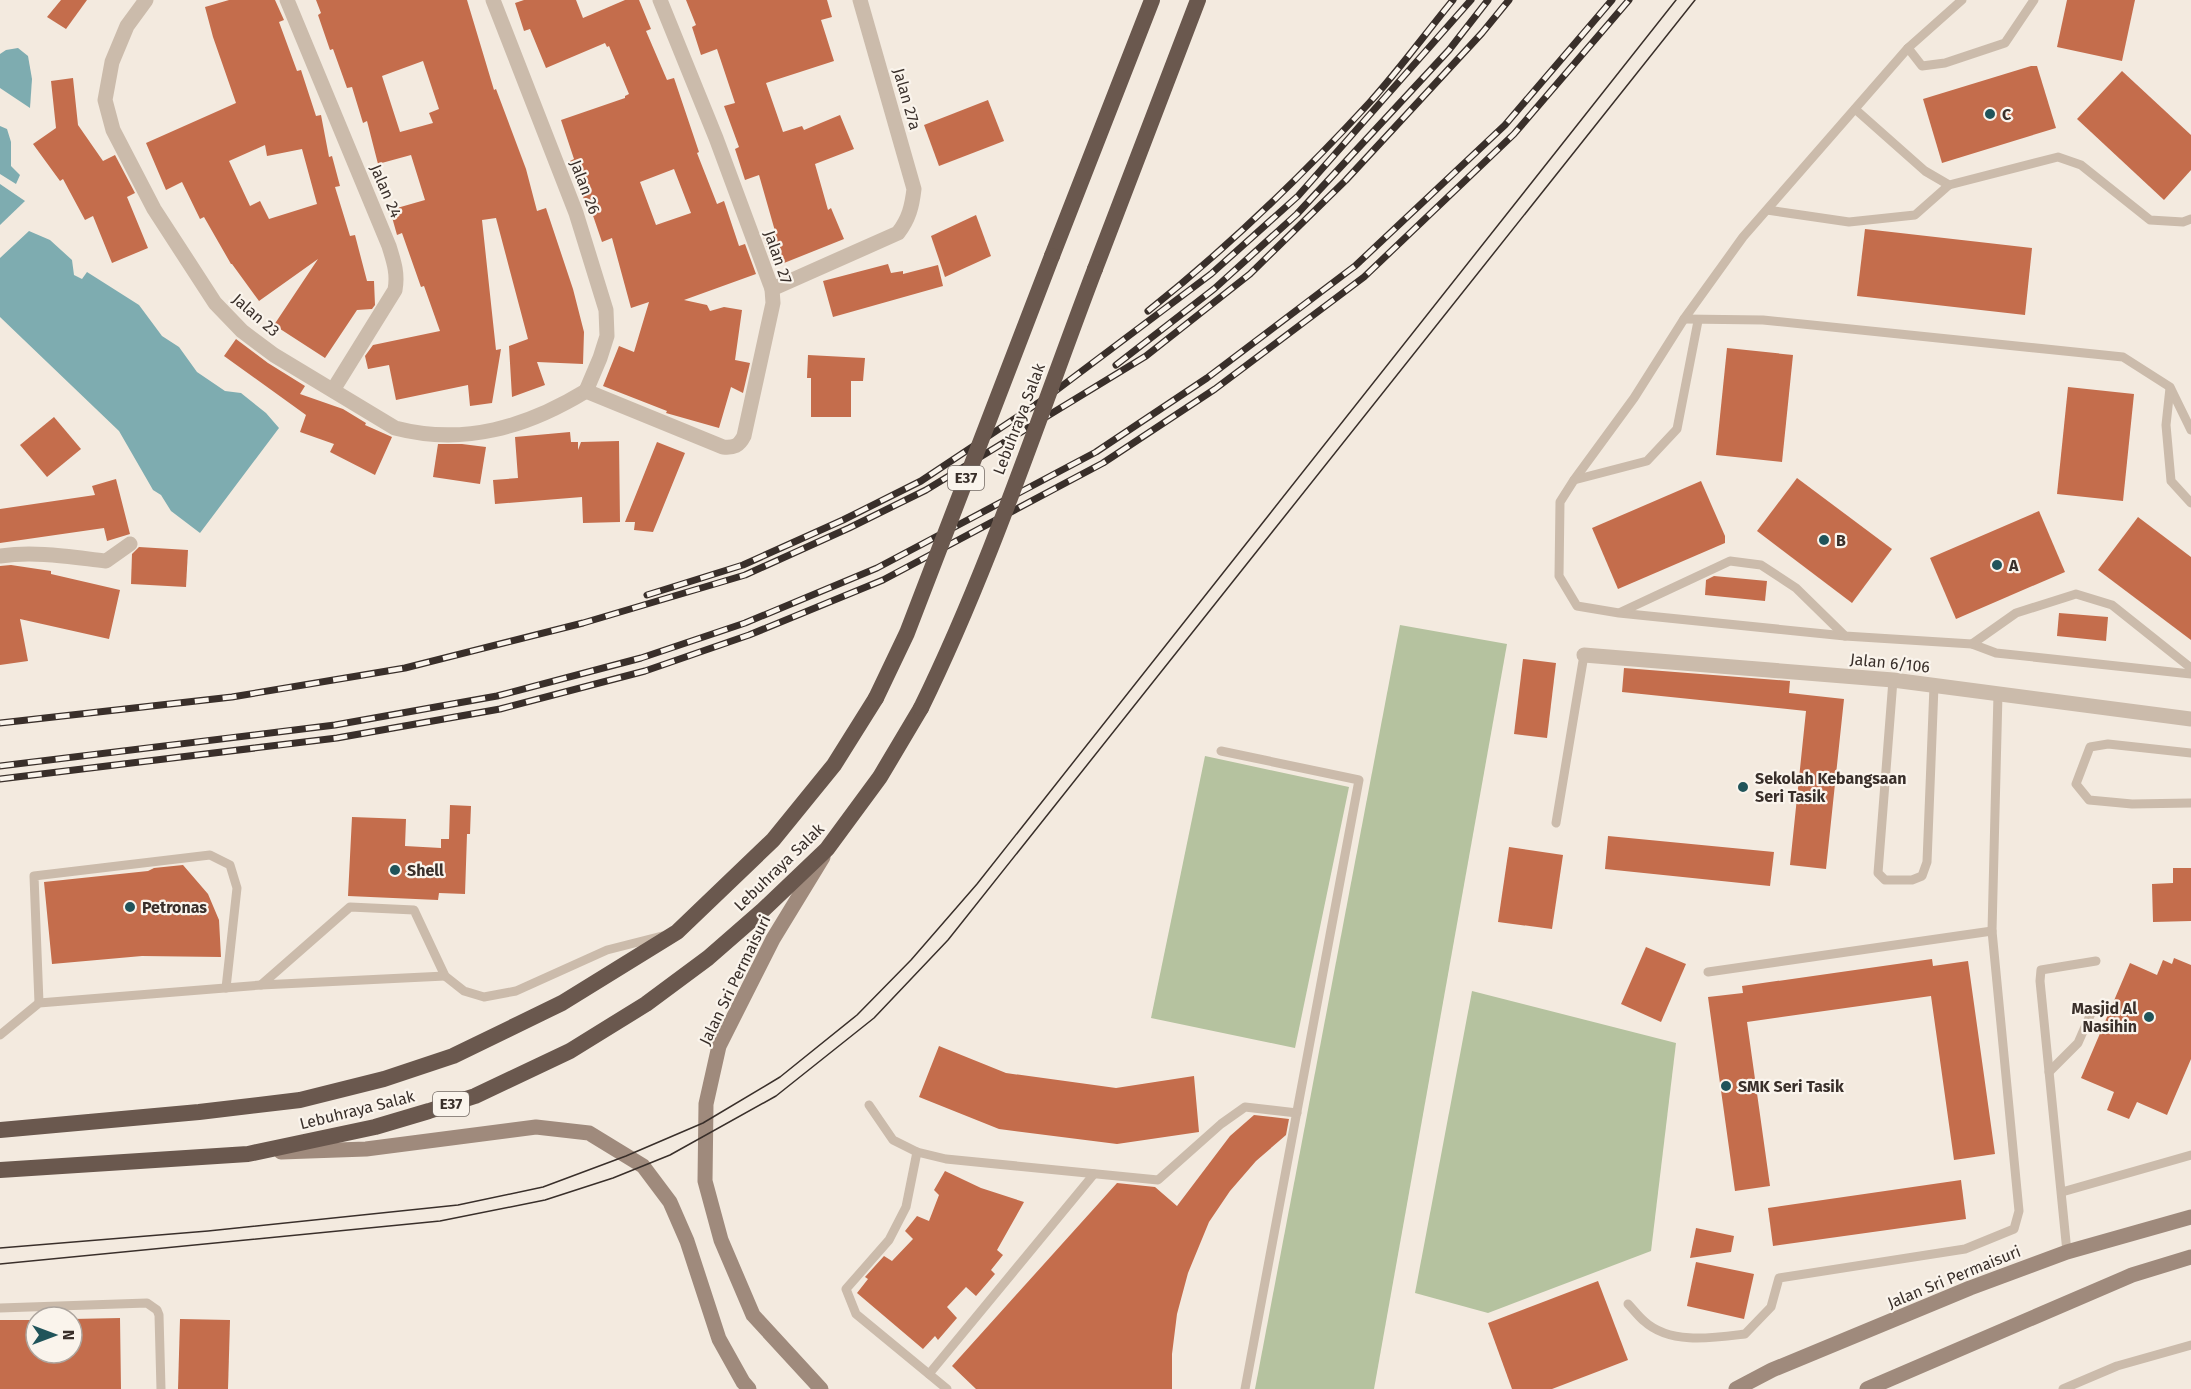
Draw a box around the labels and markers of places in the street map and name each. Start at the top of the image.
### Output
place label: C [2002,105,2012,124]
marker: C [1983,107,1997,121]
place label: B [1836,531,1846,550]
marker: B [1817,533,1831,547]
place label: A [2008,556,2019,575]
marker: A [1990,558,2004,572]
place label: Sekolah Kebangsaan Seri Tasik [1755,769,1906,806]
marker: Sekolah Kebangsaan Seri Tasik [1736,780,1750,794]
place label: Shell [407,861,444,880]
marker: Shell [388,863,402,877]
place label: Petronas [142,898,207,917]
marker: Petronas [123,900,137,914]
place label: Masjid Al Nasihin [2071,999,2137,1036]
marker: Masjid Al Nasihin [2142,1010,2156,1024]
place label: SMK Seri Tasik [1738,1077,1844,1096]
marker: SMK Seri Tasik [1719,1079,1733,1093]

